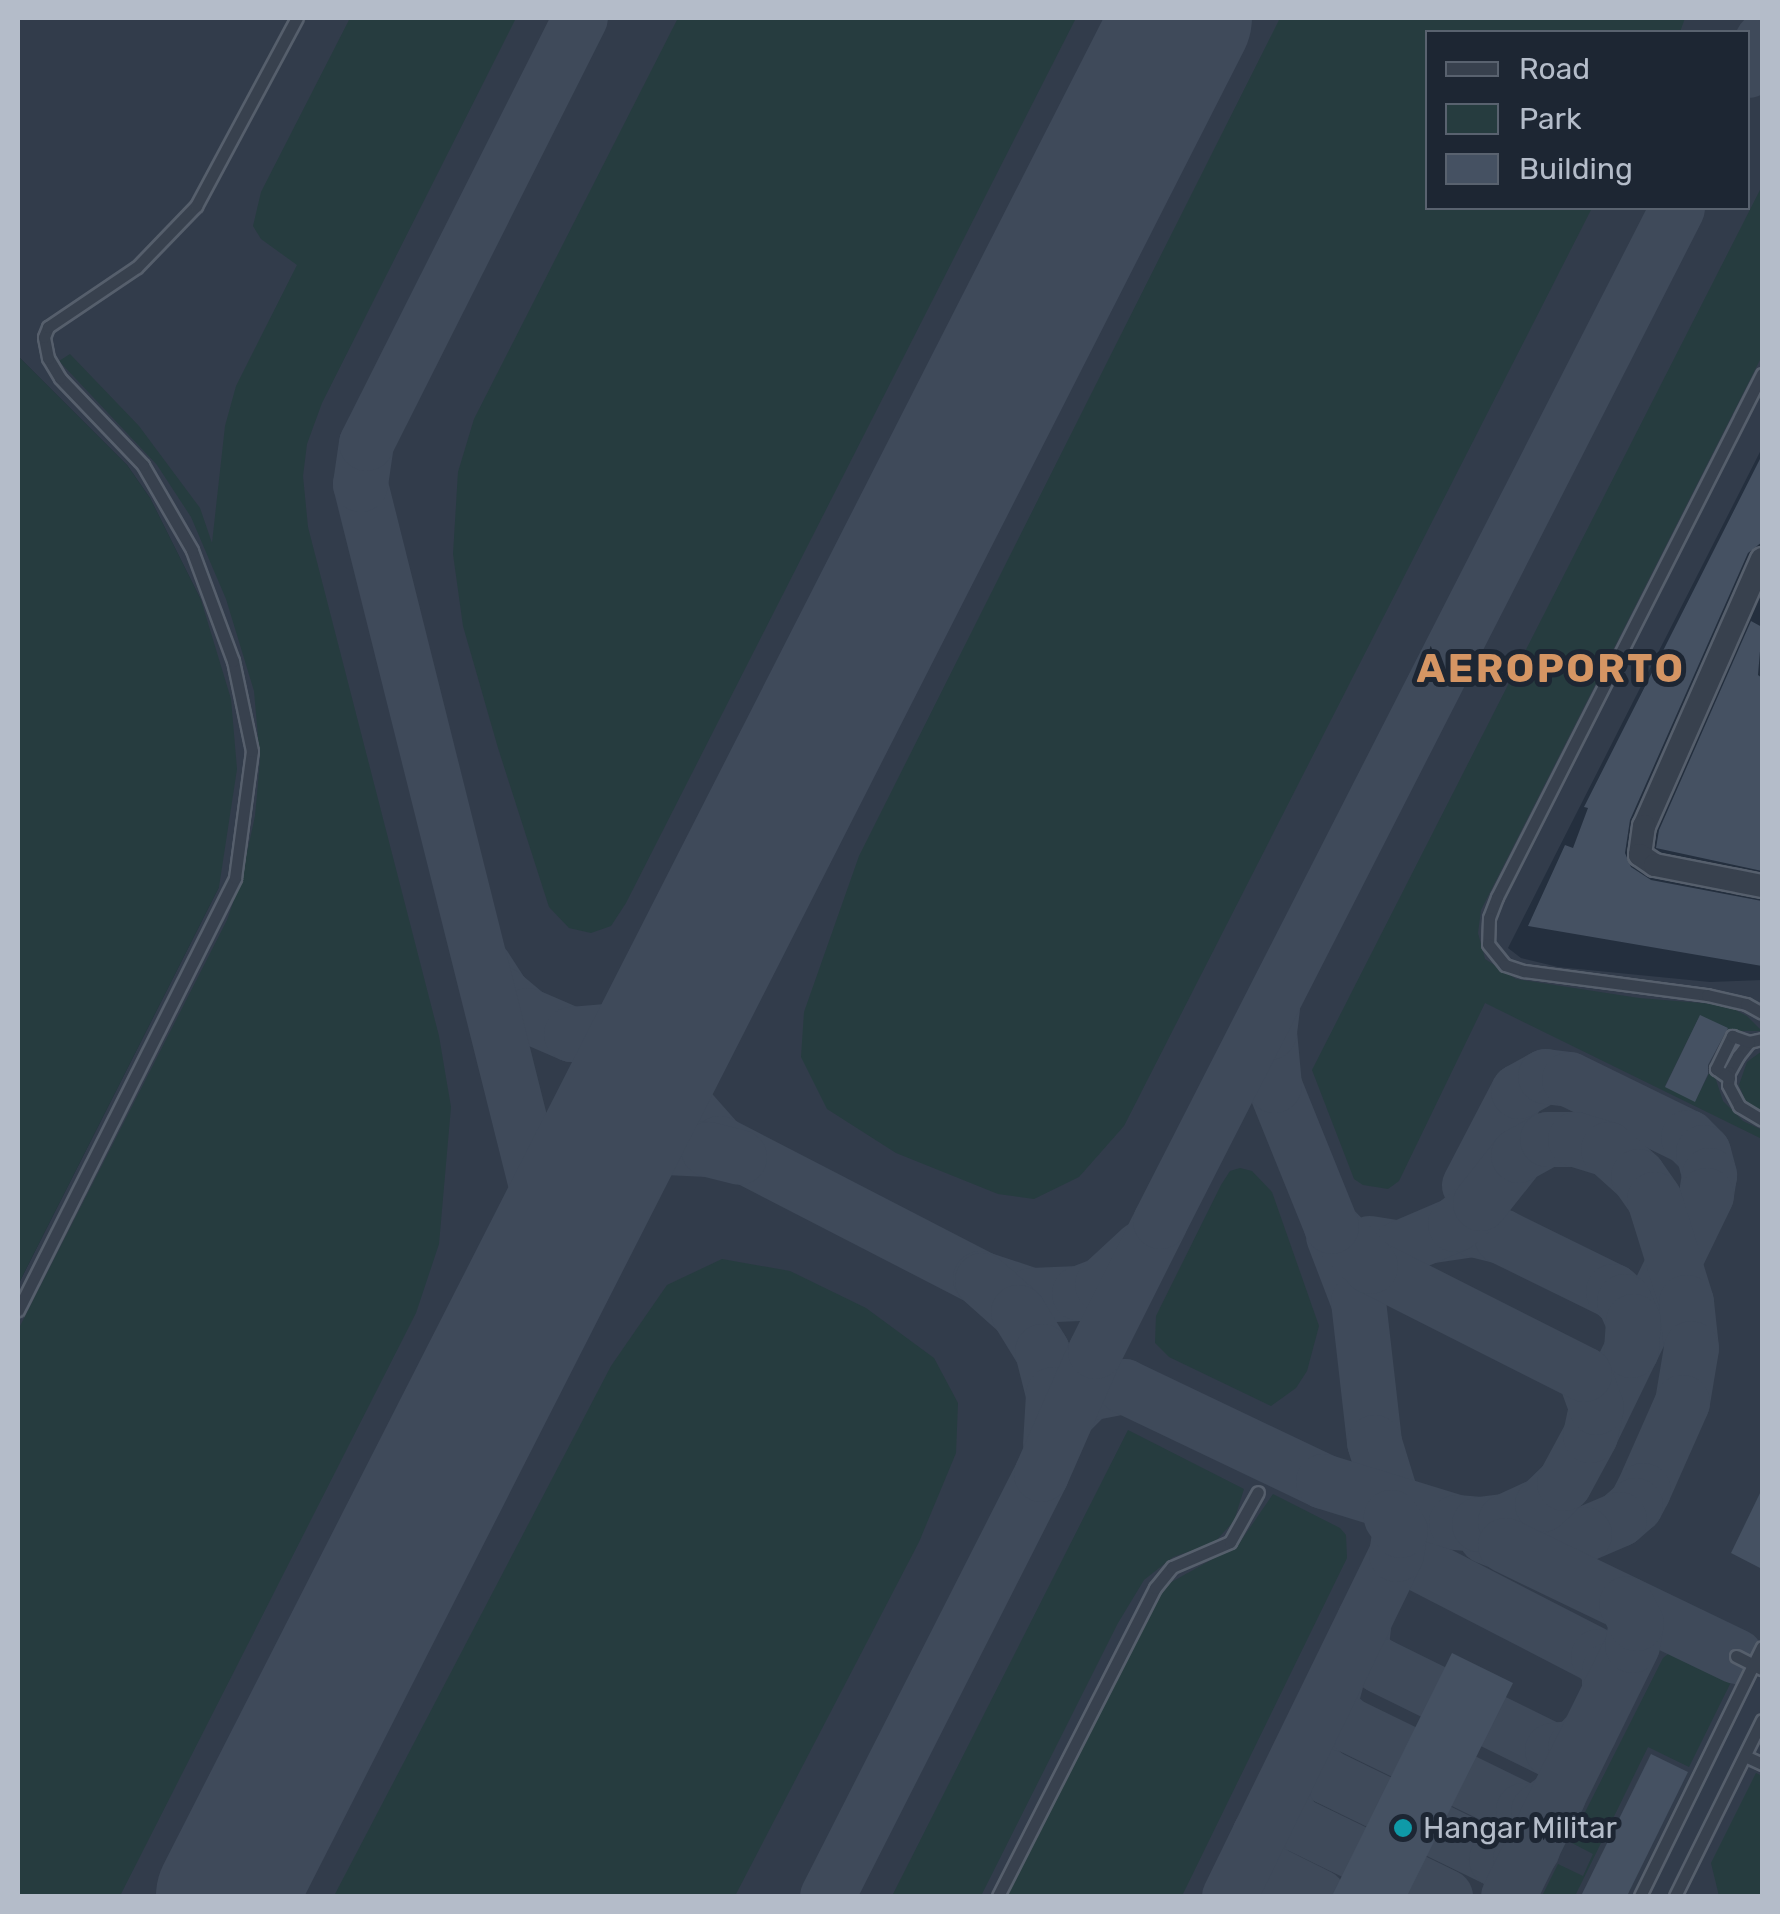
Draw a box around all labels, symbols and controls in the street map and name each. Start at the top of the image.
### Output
legend [1425,30,1750,210]
text: Road [1519,51,1590,87]
text: Park [1519,101,1581,137]
text: Building [1519,151,1633,187]
district label: AEROPORTO [1417,645,1685,693]
place label: Hangar Militar [1423,1810,1618,1846]
marker: Hangar Militar [1392,1817,1414,1839]

